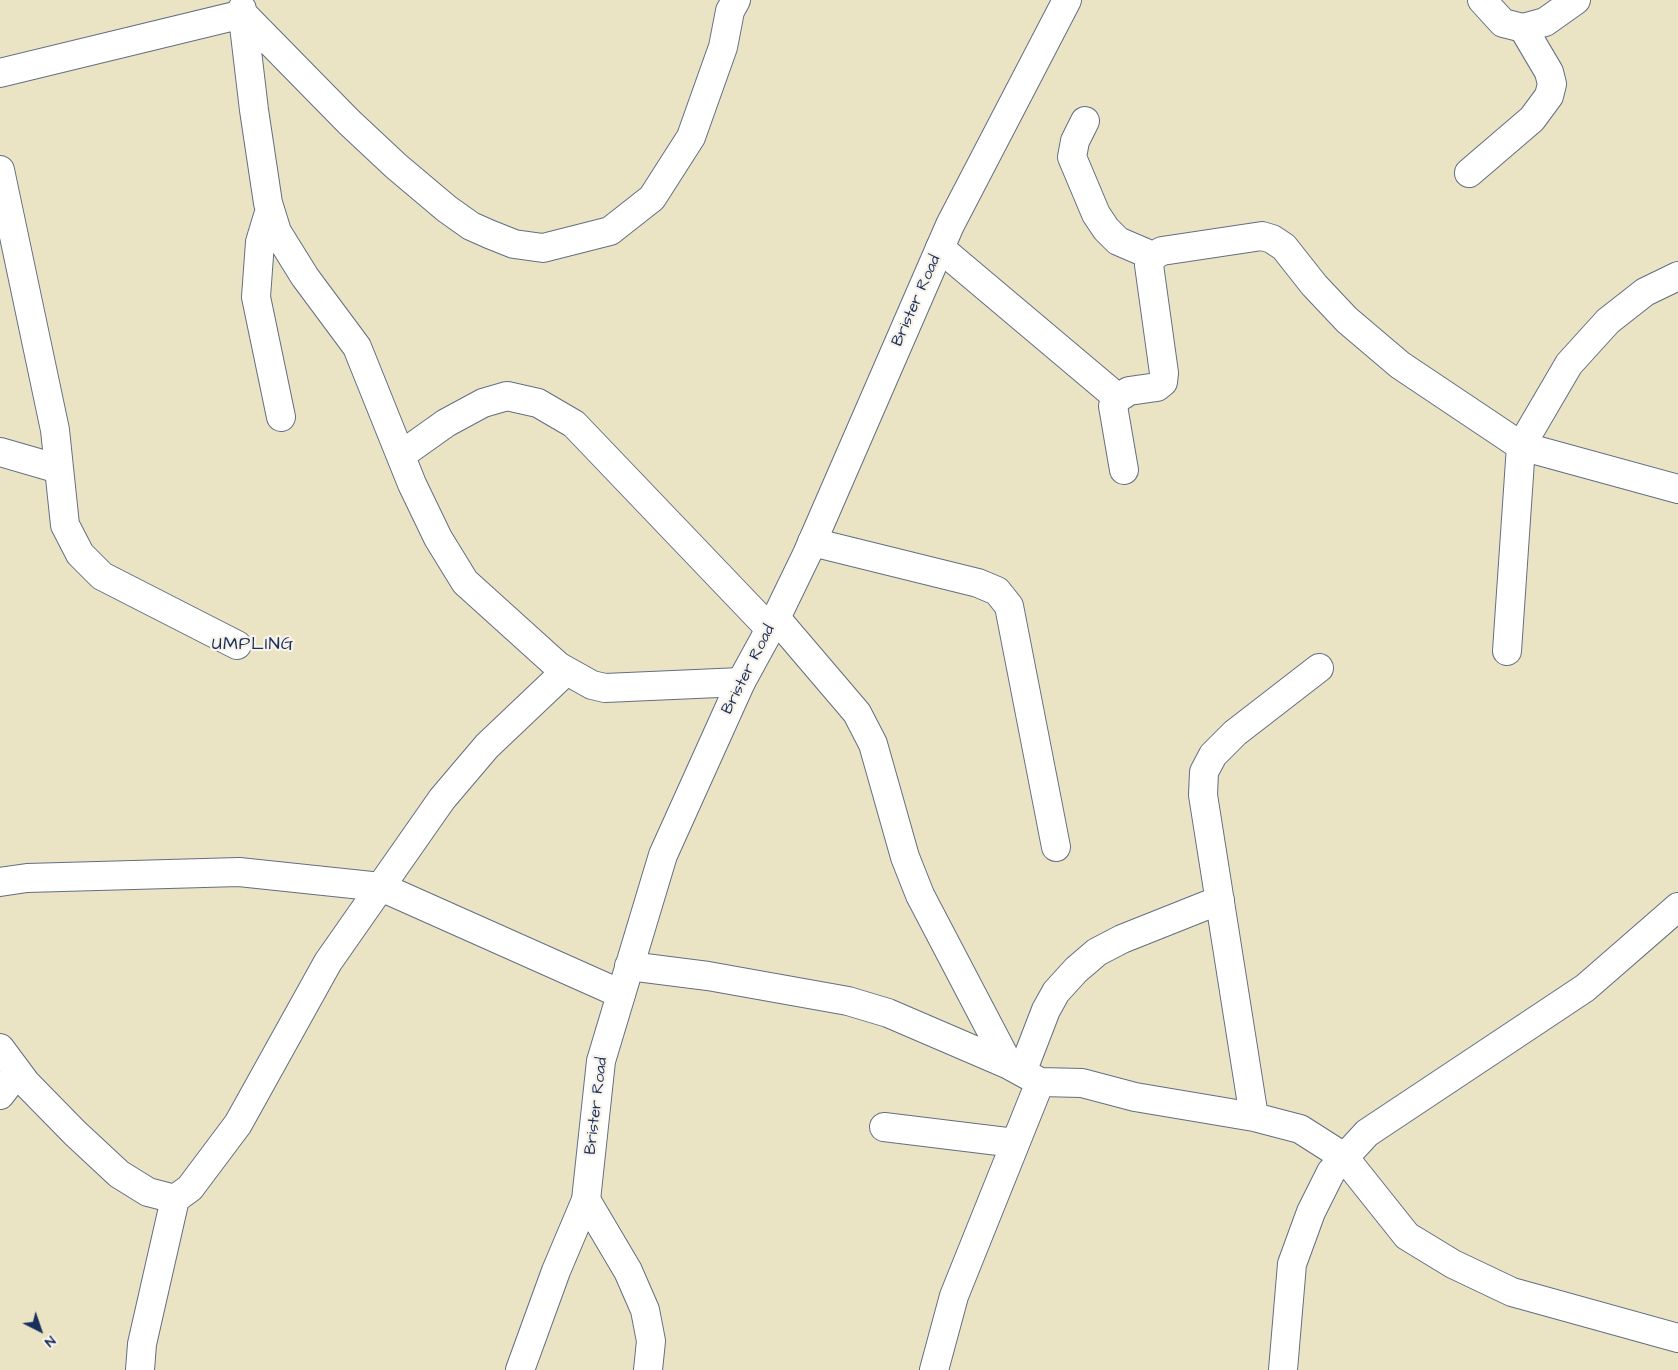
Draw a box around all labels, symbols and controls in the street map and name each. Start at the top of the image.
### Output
street label: Brister Road [888,252,946,350]
street label: Brister Road [718,622,780,718]
district label: UMPLING [211,634,295,656]
street label: Brister Road [582,1056,612,1156]
north arrow [15,1305,65,1355]
text: N [40,1331,60,1352]

